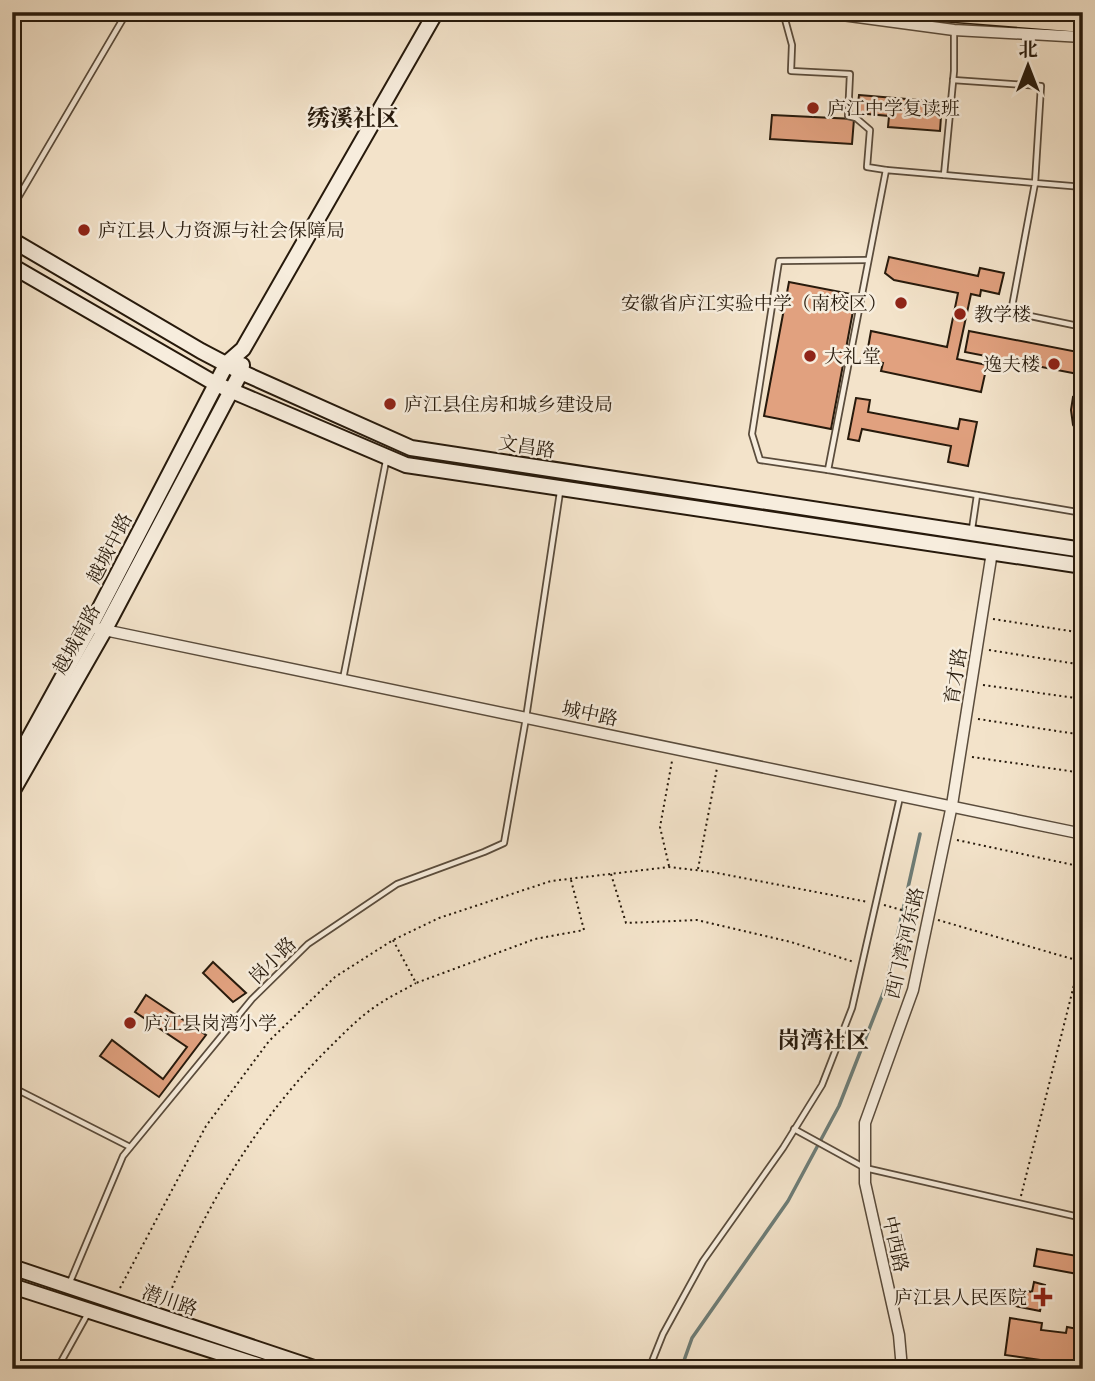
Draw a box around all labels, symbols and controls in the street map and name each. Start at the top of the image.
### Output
north arrow [993,32,1064,102]
text: 北 [1018,38,1038,61]
place label: 庐江中学复读班 [827,97,960,120]
marker: 庐江中学复读班 [805,100,821,116]
district label: 绣溪社区 [307,104,399,132]
place label: 庐江县人力资源与社会保障局 [98,219,345,242]
marker: 庐江县人力资源与社会保障局 [76,222,92,238]
place label: 安徽省庐江实验中学（南校区） [621,292,887,315]
marker: 安徽省庐江实验中学（南校区） [893,295,909,311]
place label: 教学楼 [974,303,1031,326]
marker: 教学楼 [952,306,968,322]
place label: 大礼堂 [824,345,881,368]
marker: 大礼堂 [802,348,818,364]
place label: 逸夫楼 [983,353,1040,376]
marker: 逸夫楼 [1046,356,1062,372]
place label: 庐江县住房和城乡建设局 [404,393,613,416]
marker: 庐江县住房和城乡建设局 [382,396,398,412]
street label: 文昌路 [497,431,557,462]
street label: 越城中路 [82,509,137,587]
street label: 越城南路 [48,600,105,678]
street label: 育才路 [940,646,971,706]
street label: 城中路 [560,696,620,731]
street label: 西门湾河东路 [880,885,929,1001]
street label: 岗小路 [244,932,301,989]
place label: 庐江县岗湾小学 [144,1012,277,1035]
marker: 庐江县岗湾小学 [122,1015,138,1031]
district label: 岗湾社区 [777,1026,869,1054]
street label: 中西路 [878,1214,913,1274]
street label: 潜川路 [139,1280,201,1321]
place label: 庐江县人民医院 [894,1286,1027,1309]
marker: 庐江县人民医院 [1033,1287,1053,1307]

